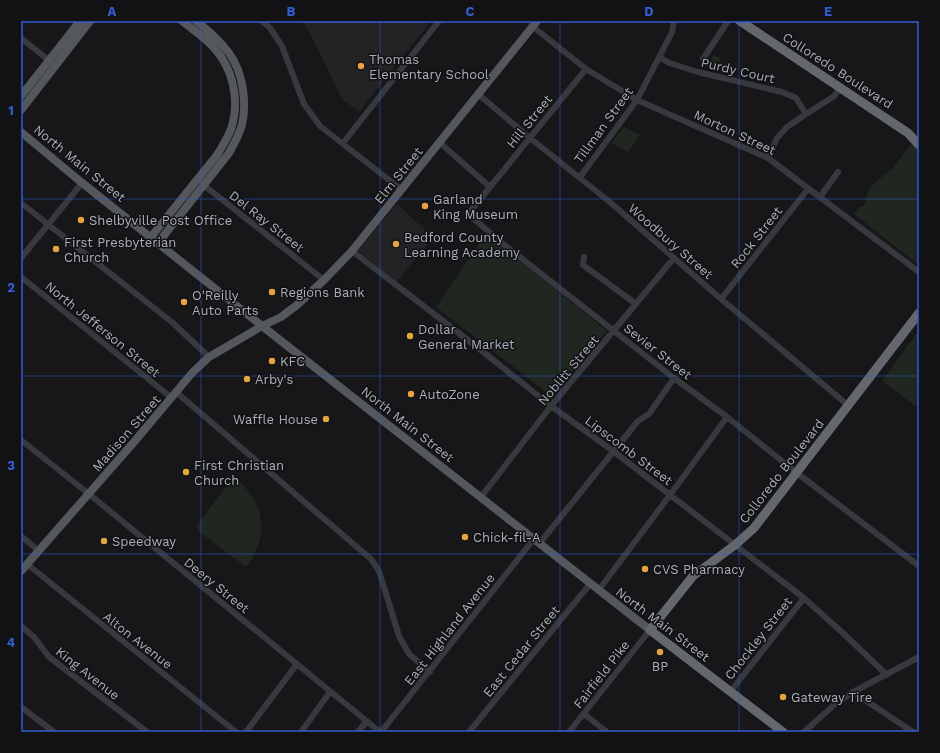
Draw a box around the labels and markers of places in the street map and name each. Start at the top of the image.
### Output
place label: Thomas Elementary School [369,52,489,82]
marker: Thomas Elementary School [356,61,366,71]
place label: Garland King Museum [433,192,518,222]
marker: Garland King Museum [420,201,430,211]
place label: Shelbyville Post Office [89,213,232,228]
marker: Shelbyville Post Office [76,215,86,225]
place label: Bedford County Learning Academy [404,230,520,260]
place label: First Presbyterian Church [64,235,176,265]
marker: Bedford County Learning Academy [391,239,401,249]
marker: First Presbyterian Church [51,244,61,254]
place label: Regions Bank [280,285,365,300]
marker: Regions Bank [267,287,277,297]
place label: O'Reilly Auto Parts [192,288,259,318]
marker: O'Reilly Auto Parts [179,297,189,307]
place label: Dollar General Market [418,322,515,352]
marker: Dollar General Market [405,331,415,341]
place label: KFC [280,354,305,369]
marker: KFC [267,356,277,366]
place label: Arby's [255,372,293,387]
marker: Arby's [242,374,252,384]
place label: AutoZone [419,387,480,402]
marker: AutoZone [406,389,416,399]
place label: Waffle House [233,412,318,427]
marker: Waffle House [321,414,331,424]
place label: First Christian Church [194,458,284,488]
marker: First Christian Church [181,467,191,477]
place label: Chick-fil-A [473,530,541,545]
marker: Chick-fil-A [460,532,470,542]
place label: Speedway [112,534,176,549]
marker: Speedway [99,536,109,546]
place label: CVS Pharmacy [653,562,745,577]
marker: CVS Pharmacy [640,564,650,574]
marker: BP [655,647,665,657]
place label: BP [652,659,668,674]
place label: Gateway Tire [791,690,872,705]
marker: Gateway Tire [778,692,788,702]

